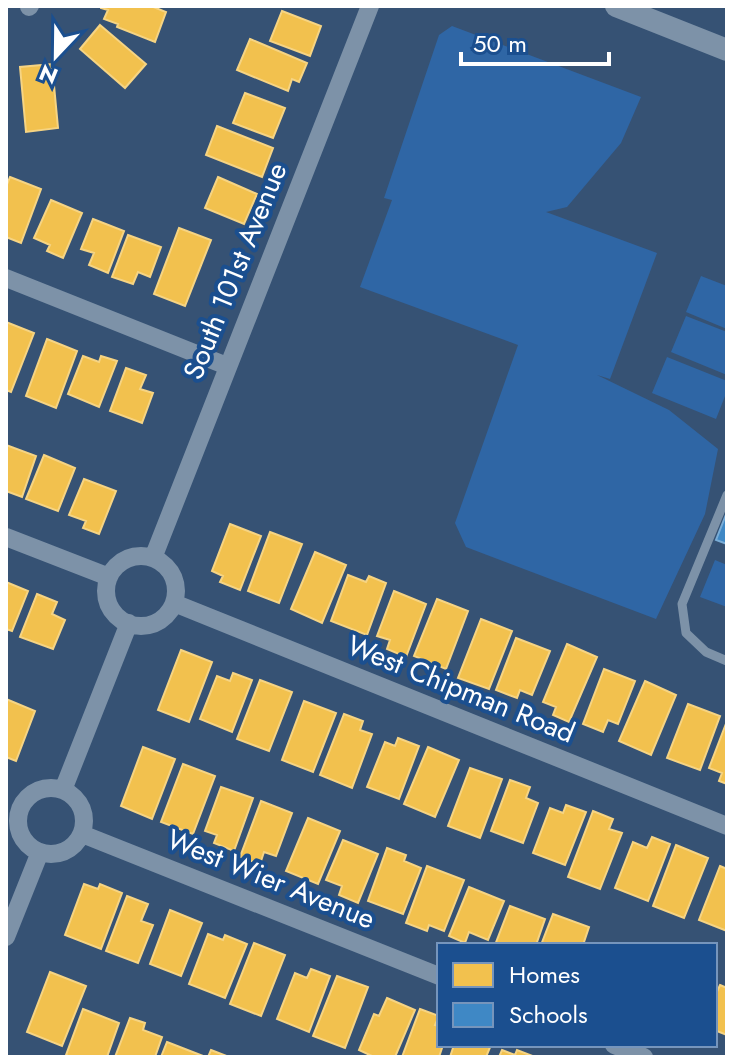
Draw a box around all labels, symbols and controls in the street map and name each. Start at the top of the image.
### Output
north arrow [16,16,96,96]
scale bar [461,16,609,66]
text: 50 m [473,26,527,61]
text: N [34,56,63,93]
street label: South 101st Avenue [173,156,297,386]
street label: West Chipman Road [341,625,581,753]
street label: West Wier Avenue [161,819,381,939]
legend [437,943,717,1047]
text: Homes [509,957,580,992]
text: Schools [509,997,588,1032]

